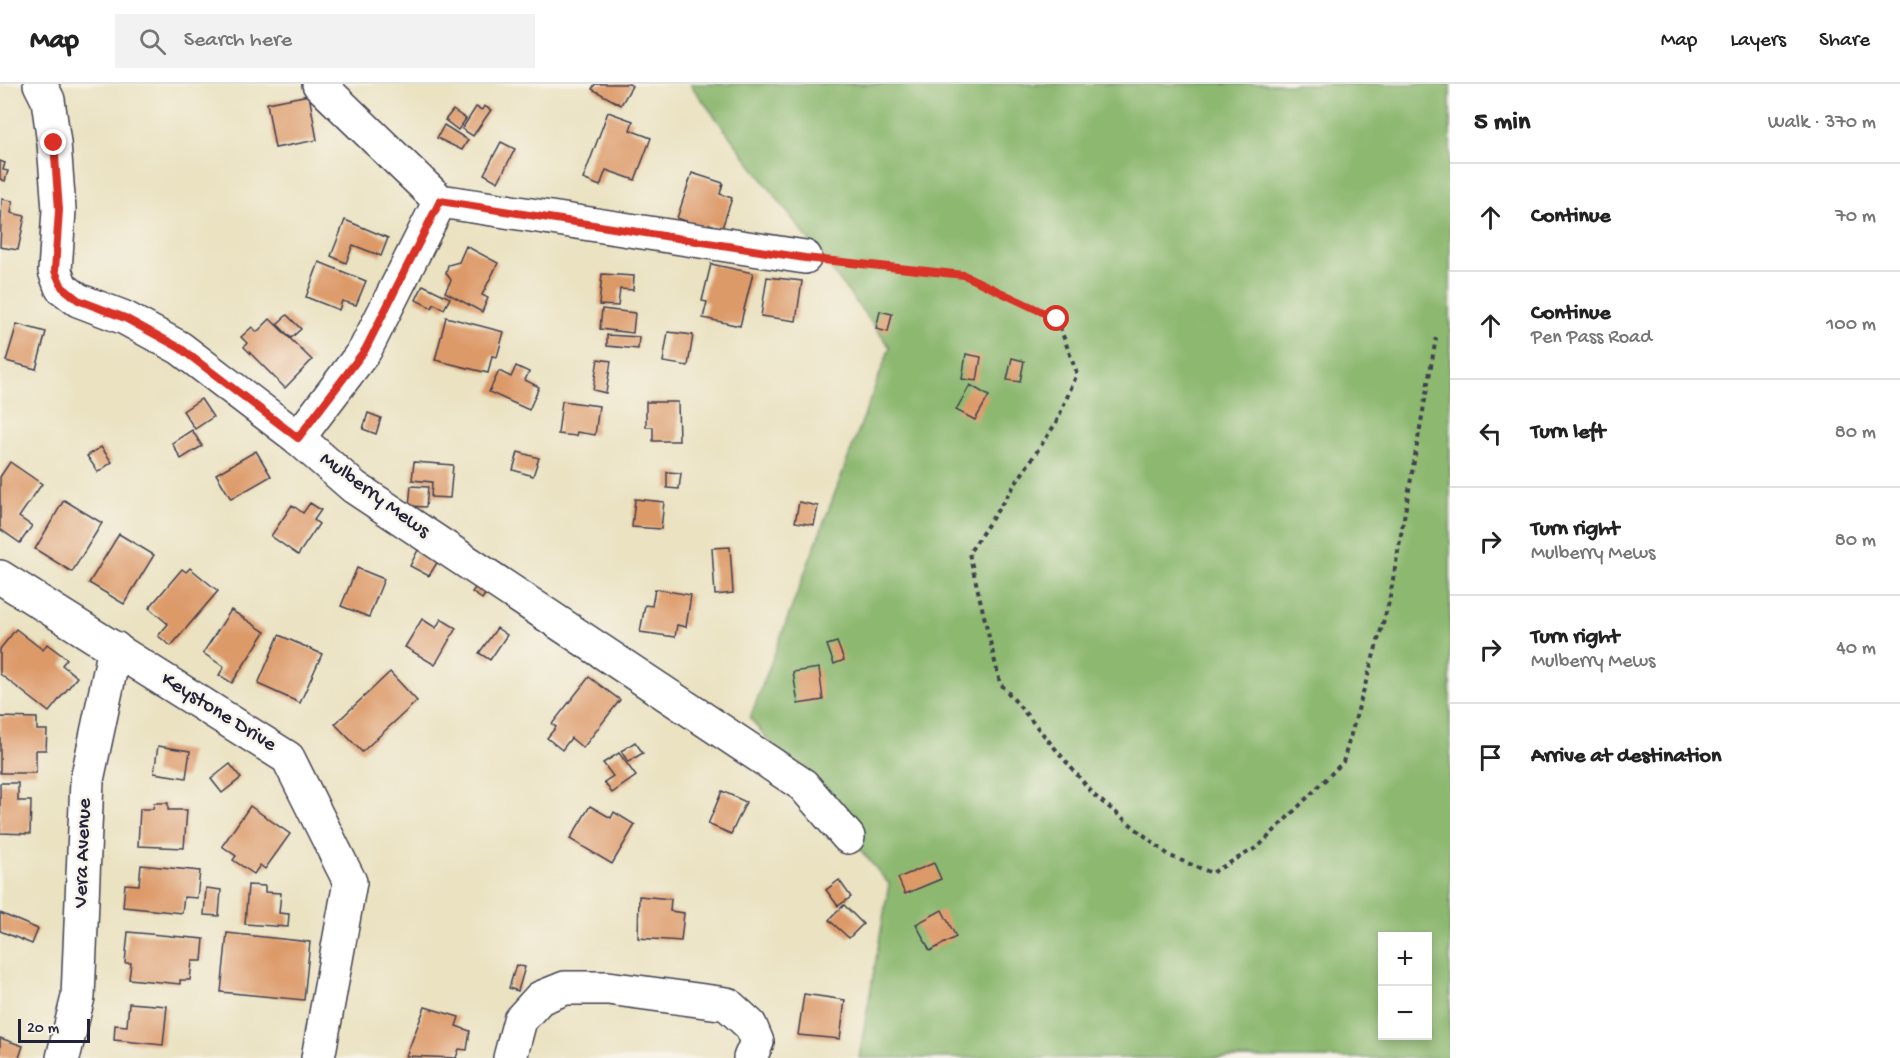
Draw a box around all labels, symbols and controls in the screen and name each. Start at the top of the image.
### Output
search box [115,14,535,68]
text: Map [30,25,79,58]
icon: search [136,25,169,58]
text: Search here [184,28,292,54]
text: Map [1661,29,1697,54]
text: Layers [1730,29,1786,54]
text: Share [1819,29,1870,54]
text: 5 min [1474,108,1530,139]
text: Walk · 370 m [1768,112,1876,135]
route end [40,129,66,155]
icon: ahead [1474,201,1507,234]
text: Continue [1531,204,1611,230]
text: 70 m [1835,206,1876,229]
text: Continue [1531,301,1611,327]
route start [1043,305,1069,331]
icon: ahead [1474,309,1507,342]
text: 100 m [1826,314,1876,337]
text: Pen Pass Road [1531,327,1652,350]
icon: left [1474,417,1507,450]
text: Turn left [1531,420,1605,446]
text: 80 m [1835,422,1876,445]
street label: Mulberry Mews [314,448,435,545]
text: Turn right [1531,517,1619,543]
icon: right [1474,525,1507,558]
text: 80 m [1835,530,1876,553]
text: Mulberry Mews [1531,543,1655,566]
text: Turn right [1531,625,1619,651]
icon: right [1474,633,1507,666]
text: 40 m [1836,638,1876,661]
text: Mulberry Mews [1531,651,1655,674]
street label: Keystone Drive [156,668,281,759]
icon: arrive [1474,741,1507,774]
text: Arrive at destination [1531,744,1721,770]
street label: Vera Avenue [70,797,98,909]
map controls [1378,932,1432,1040]
button: + [1378,932,1432,986]
button: − [1378,986,1432,1040]
scale bar [18,1016,90,1044]
text: 20 m [27,1020,59,1039]

